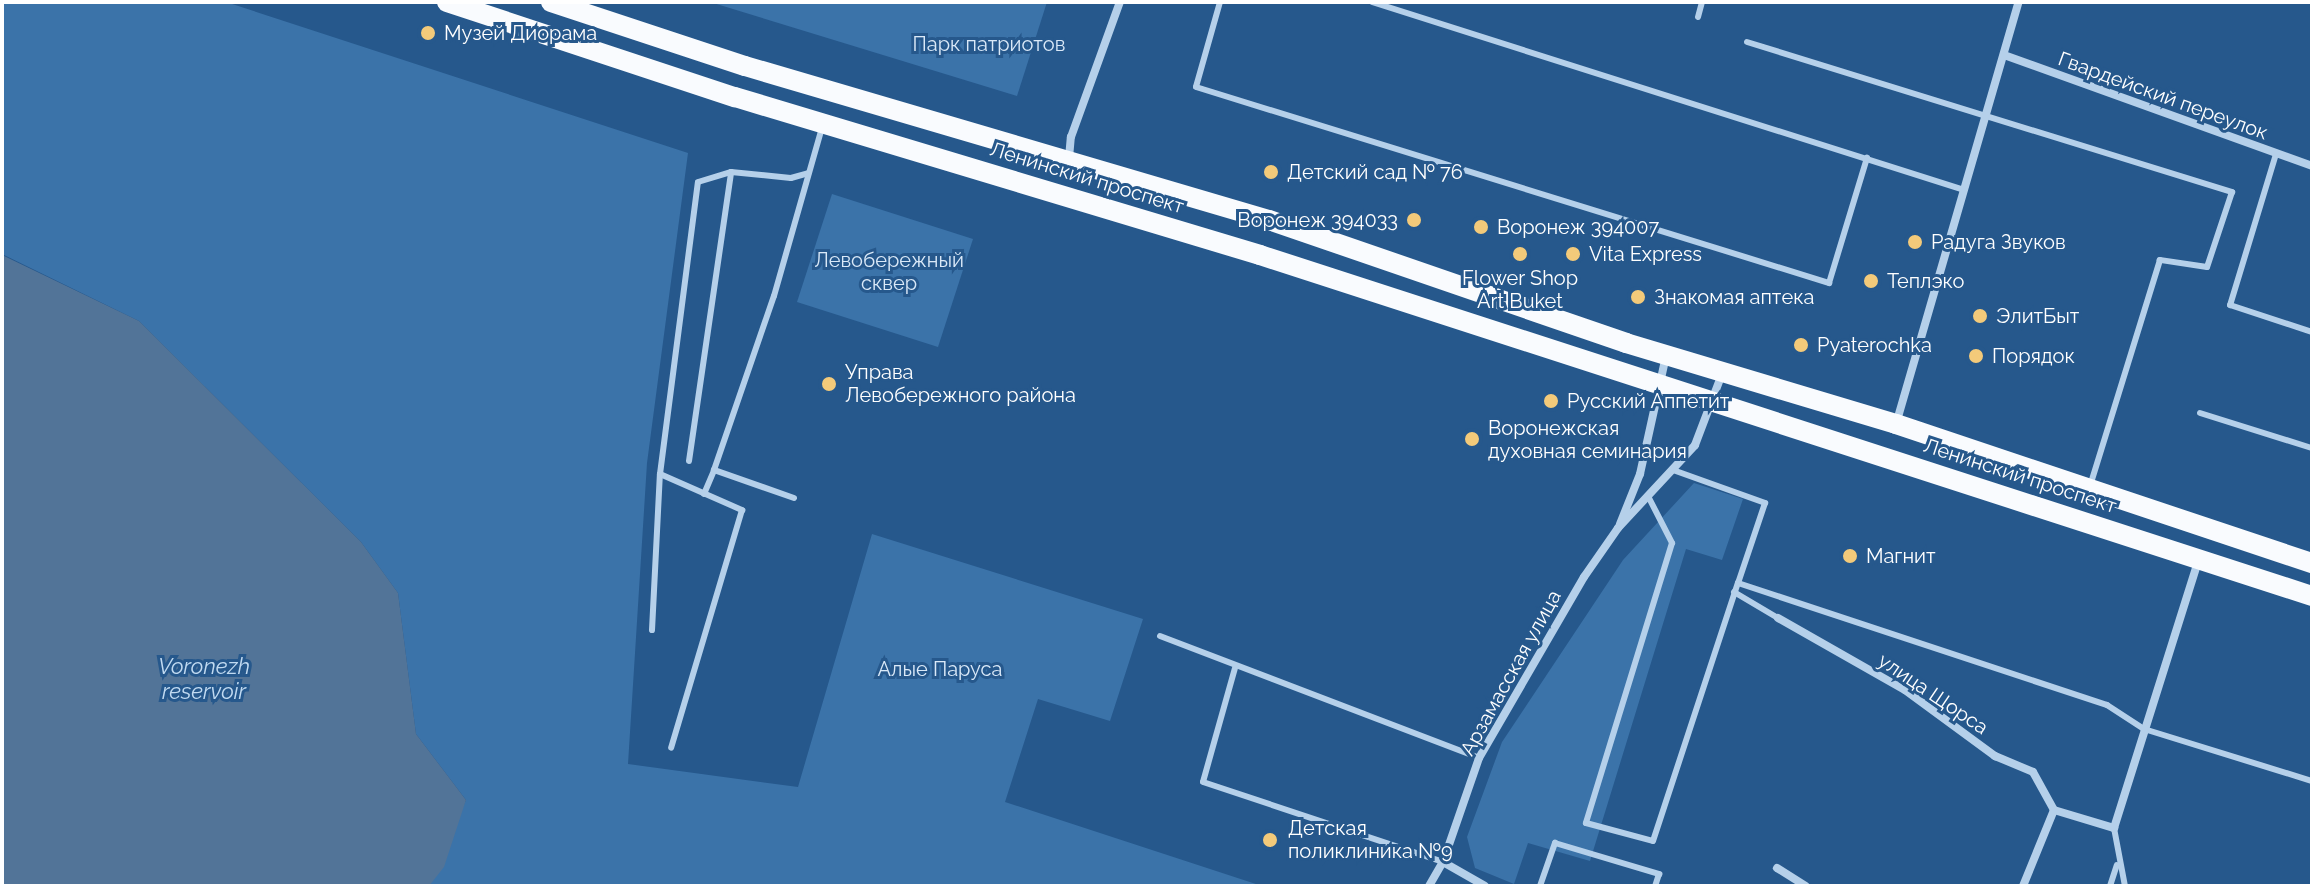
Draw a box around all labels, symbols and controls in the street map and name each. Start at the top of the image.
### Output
place label: Музей Диорама [444,21,597,45]
marker: Музей Диорама [419,24,437,42]
park label: Парк патриотов [913,32,1065,56]
street label: Гвардейский переулок [2055,47,2271,145]
street label: Ленинский проспект [987,137,1187,219]
place label: Детский сад № 76 [1287,160,1463,184]
marker: Детский сад № 76 [1262,163,1280,181]
place label: Воронеж 394033 [1237,208,1398,232]
marker: Воронеж 394033 [1405,211,1423,229]
place label: Воронеж 394007 [1497,215,1659,239]
marker: Воронеж 394007 [1472,218,1490,236]
place label: Радуга Звуков [1931,230,2066,254]
marker: Радуга Звуков [1906,233,1924,251]
place label: Vita Express [1589,242,1702,266]
marker: Flower Shop Art Buket [1511,245,1529,263]
marker: Vita Express [1564,245,1582,263]
park label: Левобережный сквер [814,248,964,295]
place label: Flower Shop Art Buket [1462,266,1578,313]
place label: Теплэко [1887,269,1964,293]
marker: Теплэко [1862,272,1880,290]
place label: Знакомая аптека [1654,285,1814,309]
marker: Знакомая аптека [1629,288,1647,306]
place label: ЭлитБыт [1996,304,2079,328]
marker: ЭлитБыт [1971,307,1989,325]
place label: Pyaterochka [1817,333,1932,357]
marker: Pyaterochka [1792,336,1810,354]
place label: Порядок [1992,344,2075,368]
marker: Порядок [1967,347,1985,365]
place label: Управа Левобережного района [845,360,1076,407]
marker: Управа Левобережного района [820,375,838,393]
place label: Русский Аппетит [1567,389,1730,413]
marker: Русский Аппетит [1542,392,1560,410]
place label: Воронежская духовная семинария [1488,416,1687,463]
marker: Воронежская духовная семинария [1463,430,1481,448]
street label: Ленинский проспект [1921,433,2119,519]
place label: Магнит [1866,544,1936,568]
marker: Магнит [1841,547,1859,565]
street label: Арзамасская улица [1455,586,1567,760]
street label: улица Щорса [1873,648,1993,740]
water label: Voronezh reservoir [158,653,250,704]
park label: Алые Паруса [878,657,1002,681]
place label: Детская поликлиника №9 [1288,816,1453,863]
marker: Детская поликлиника №9 [1259,829,1281,851]

